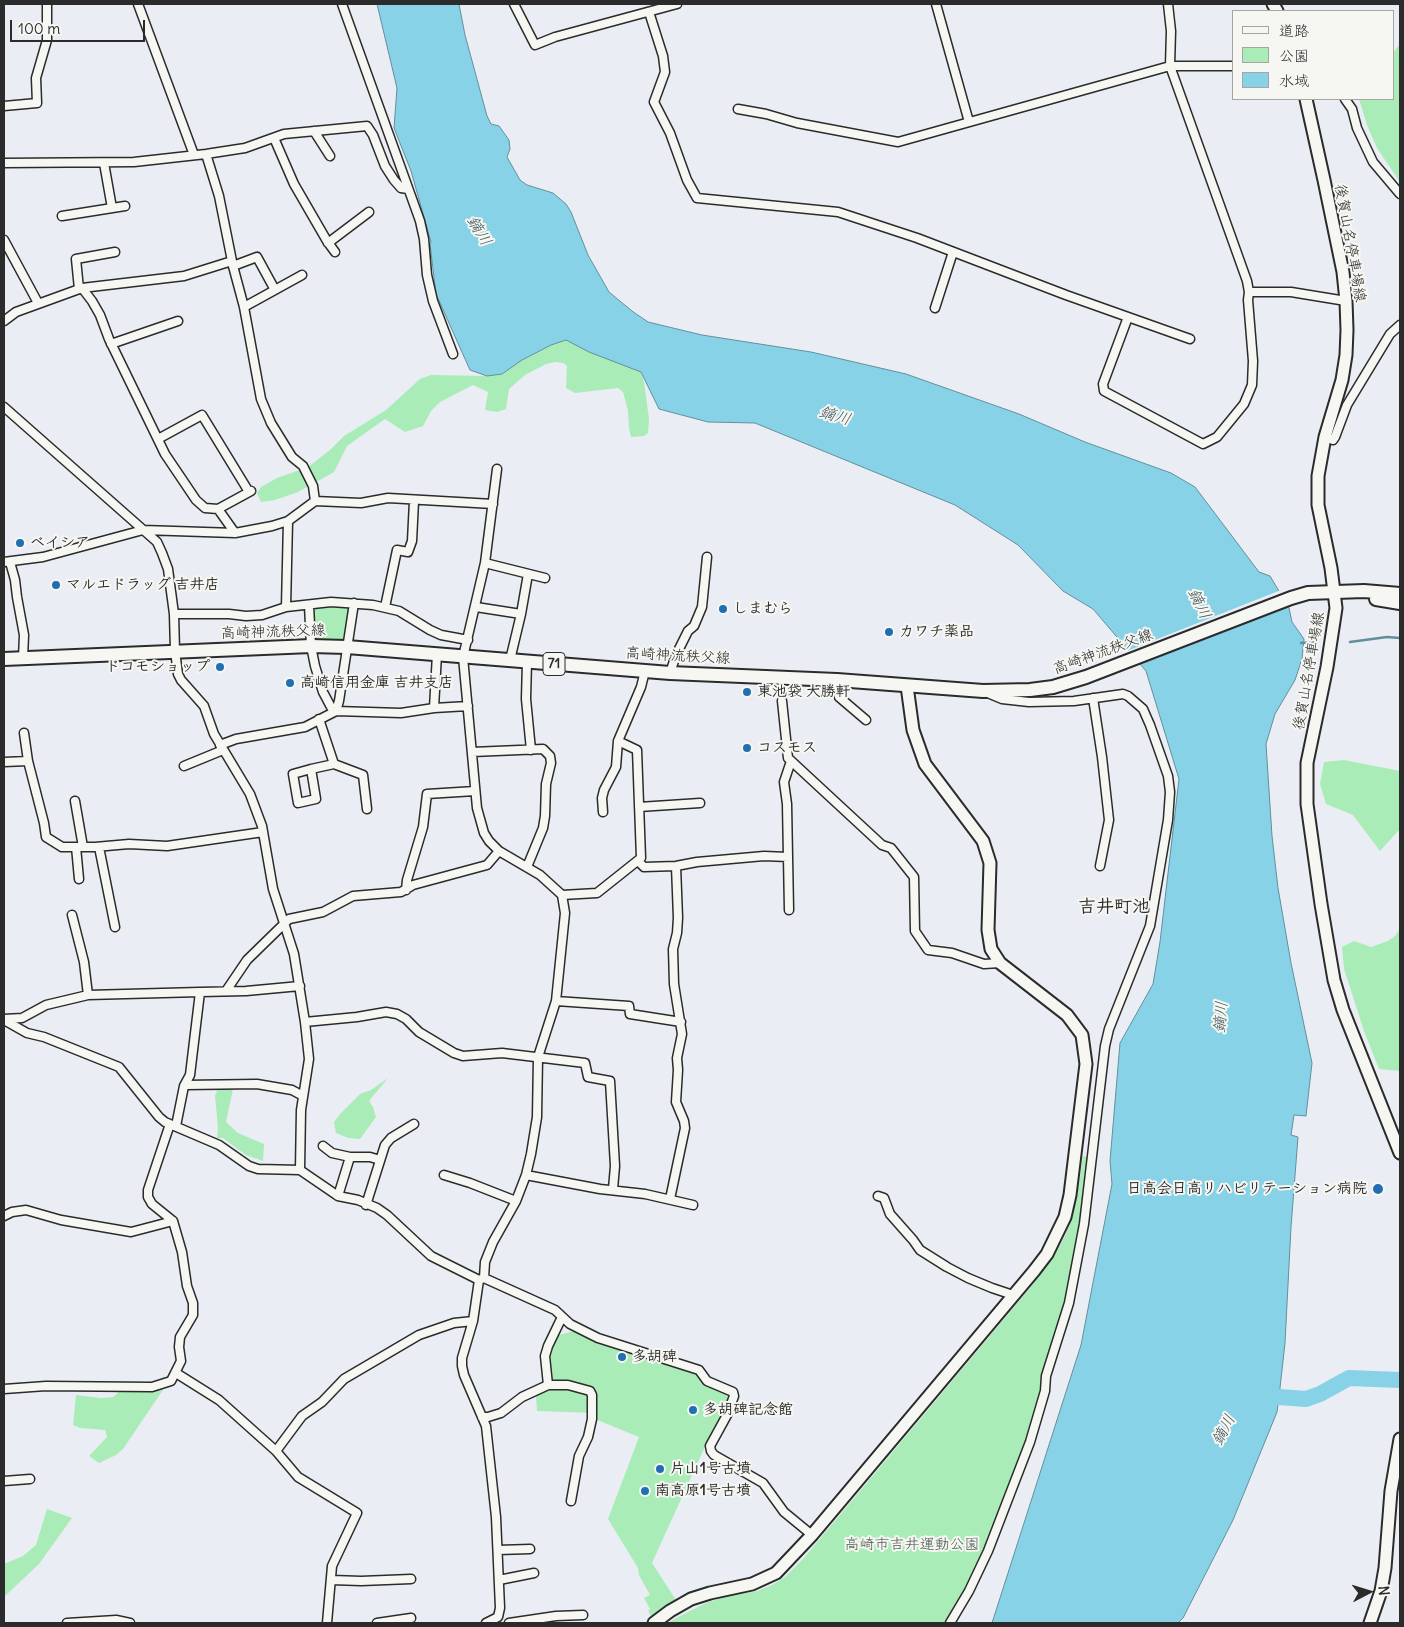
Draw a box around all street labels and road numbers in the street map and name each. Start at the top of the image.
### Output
street label: 後賀山名停車場線 [1331,182,1369,304]
street label: 後賀山名停車場線 [1290,610,1328,732]
street label: 高崎神流秩父線 [220,621,326,643]
street label: 高崎神流秩父線 [1051,626,1155,678]
street label: 高崎神流秩父線 [625,644,731,668]
road number: 71 [543,652,565,676]

